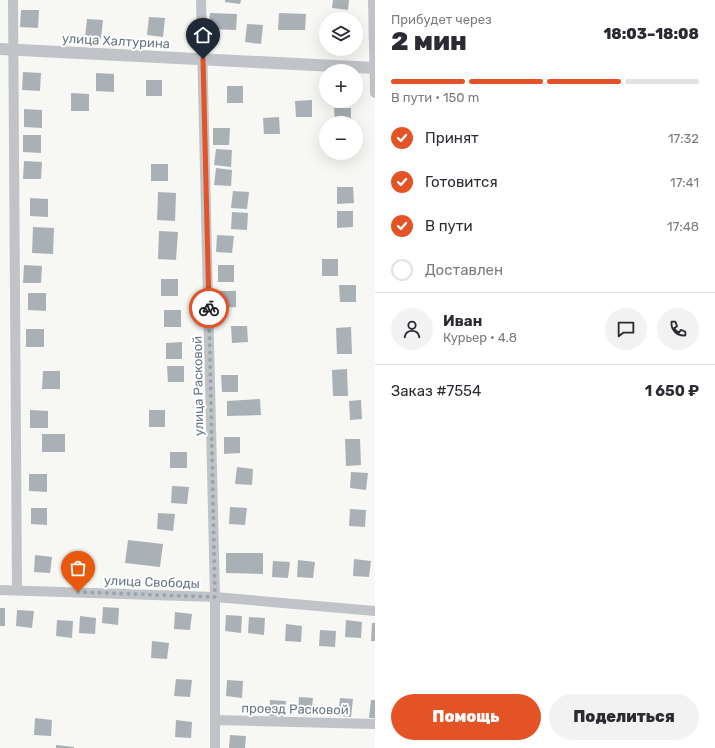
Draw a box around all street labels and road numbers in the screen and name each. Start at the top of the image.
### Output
street label: улица Халтурина [62,31,170,51]
street label: улица Расковой [190,336,206,436]
street label: улица Свободы [104,573,200,591]
street label: проезд Расковой [241,701,349,717]

